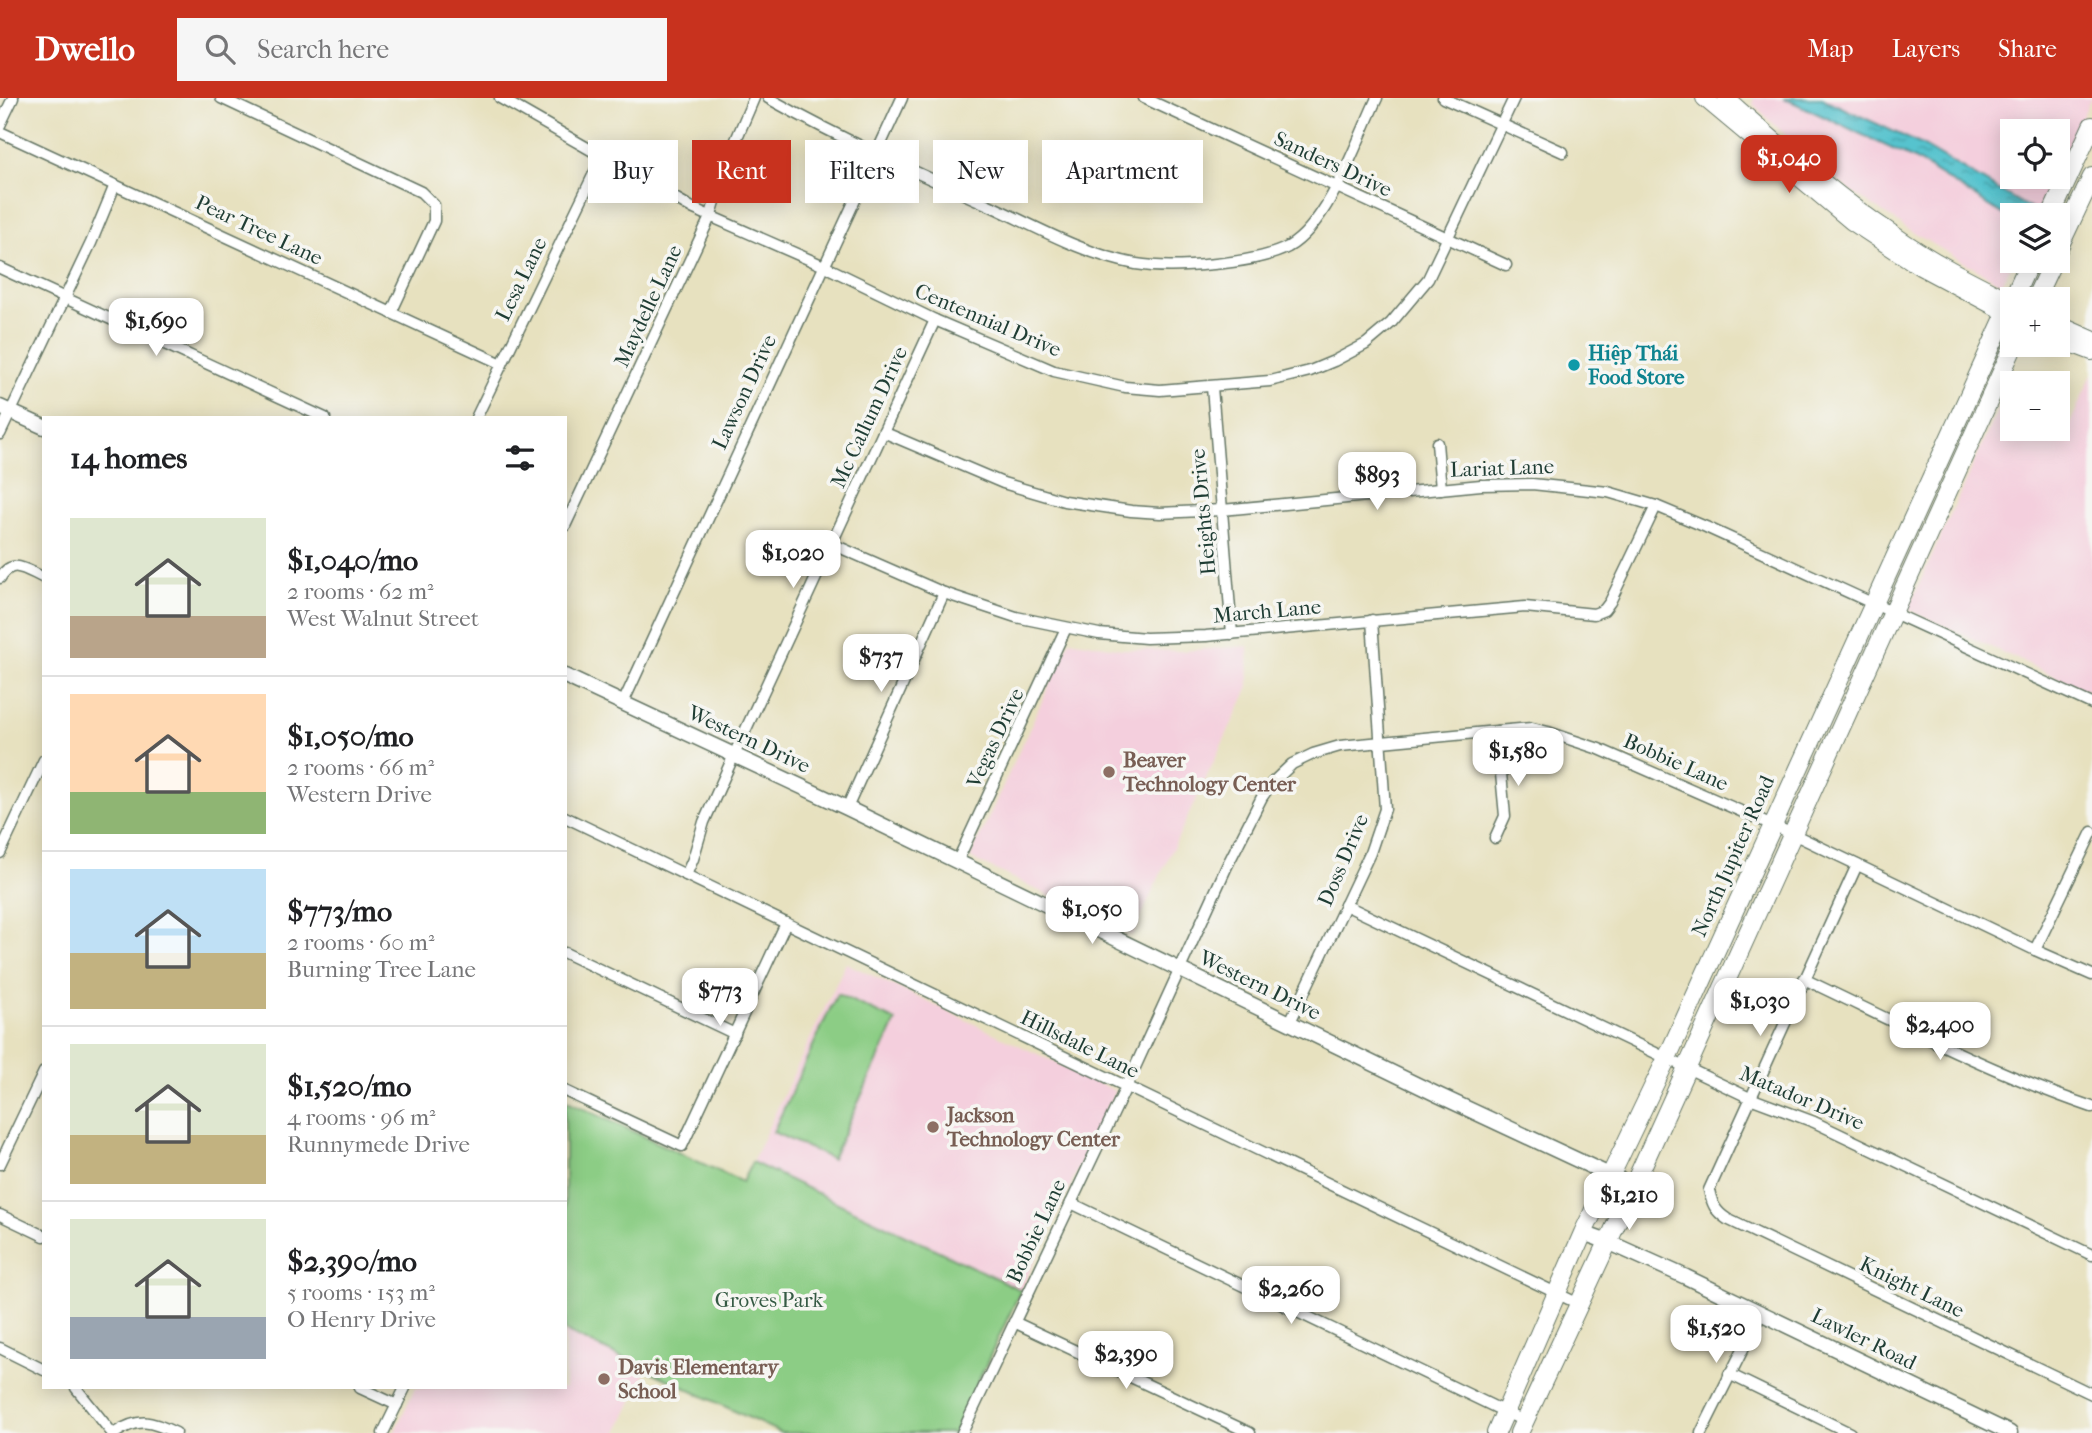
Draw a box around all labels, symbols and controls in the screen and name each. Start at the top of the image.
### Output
search box [177,18,667,81]
text: Dwello [35,30,135,69]
icon: search [201,30,239,68]
text: Search here [257,34,389,65]
text: Map [1808,35,1854,63]
text: Layers [1892,35,1960,63]
text: Share [1998,35,2057,63]
map controls [2000,119,2070,441]
button: locate [2000,119,2070,189]
street label: Sanders Drive [1270,126,1396,202]
pin: $1,040 [1732,136,1846,195]
chip: Buy [588,140,678,203]
chip: Rent [692,140,791,203]
chip: Filters [805,140,919,203]
chip: New [933,140,1028,203]
chip: Apartment [1042,140,1203,203]
text: $1,040 [1757,144,1821,171]
street label: Pear Tree Lane [192,190,326,270]
button: layers [2000,203,2070,273]
street label: Lesa Lane [490,233,552,325]
street label: Maydelle Lane [609,241,687,371]
street label: Centennial Drive [911,278,1065,362]
button: + [2000,287,2070,357]
pin: $1,690 [99,299,213,358]
text: $1,690 [125,307,187,334]
street label: Lawson Drive [707,331,781,453]
place label: Hiệp Thái Food Store [1587,341,1685,389]
street label: Mc Callum Drive [826,342,912,492]
marker: Hiệp Thái Food Store [1566,357,1582,373]
button: − [2000,371,2070,441]
icon: filters [501,439,539,477]
text: 14 homes [70,441,187,476]
street label: Heights Drive [1186,448,1220,576]
pin: $893 [1336,452,1418,512]
street label: Lariat Lane [1450,454,1554,482]
text: $893 [1354,461,1400,488]
pin: $1,020 [736,531,850,590]
text: $1,020 [762,539,824,566]
text: $1,040/mo [287,543,418,578]
icon: home [126,546,210,630]
text: 2 rooms · 62 m² [287,578,434,605]
street label: March Lane [1212,594,1322,628]
text: West Walnut Street [287,605,479,632]
pin: $737 [840,634,922,694]
text: $737 [859,643,903,670]
street label: Vegas Drive [961,684,1029,793]
street label: Western Drive [683,700,814,778]
text: $1,050/mo [287,719,414,754]
icon: home [126,722,210,806]
pin: $1,580 [1461,728,1575,788]
street label: Bobbie Lane [1620,728,1732,796]
text: $1,580 [1489,737,1547,764]
place label: Beaver Technology Center [1122,748,1297,796]
text: 2 rooms · 66 m² [287,754,434,781]
marker: Beaver Technology Center [1101,764,1117,780]
street label: North Jupiter Road [1687,771,1780,940]
text: Western Drive [287,781,432,808]
street label: Doss Drive [1313,810,1373,910]
pin: $1,050 [1035,886,1149,946]
text: $773/mo [287,894,392,929]
text: $1,050 [1062,895,1122,922]
icon: home [126,897,210,981]
text: 2 rooms · 60 m² [287,929,434,956]
street label: Western Drive [1194,945,1325,1025]
text: Burning Tree Lane [287,956,476,983]
pin: $773 [679,968,761,1028]
text: $773 [698,977,742,1004]
pin: $1,030 [1703,978,1817,1038]
text: $1,030 [1730,987,1790,1014]
pin: $2,400 [1883,1002,1997,1062]
street label: Hillsdale Lane [1017,1005,1143,1083]
text: $2,400 [1906,1011,1974,1038]
street label: Matador Drive [1736,1061,1868,1135]
text: $1,520/mo [287,1069,411,1104]
icon: home [126,1072,210,1156]
place label: Jackson Technology Center [945,1103,1121,1151]
text: 4 rooms · 96 m² [287,1104,436,1131]
marker: Jackson Technology Center [925,1119,941,1135]
text: Runnymede Drive [287,1131,470,1158]
pin: $1,210 [1572,1172,1686,1232]
street label: Bobbie Lane [1001,1175,1071,1287]
text: $1,210 [1600,1181,1658,1208]
text: $2,390/mo [287,1244,417,1279]
icon: home [126,1247,210,1331]
street label: Knight Lane [1856,1251,1968,1323]
pin: $2,260 [1234,1266,1348,1326]
text: $2,260 [1258,1275,1324,1302]
text: 5 rooms · 153 m² [287,1279,435,1306]
park label: Groves Park [715,1288,823,1312]
street label: Lawler Road [1808,1303,1921,1375]
text: O Henry Drive [287,1306,436,1333]
pin: $1,520 [1659,1306,1773,1365]
text: $1,520 [1686,1314,1746,1341]
pin: $2,390 [1069,1332,1183,1391]
text: $2,390 [1094,1340,1158,1367]
place label: Davis Elementary School [618,1355,780,1403]
marker: Davis Elementary School [596,1371,612,1387]

